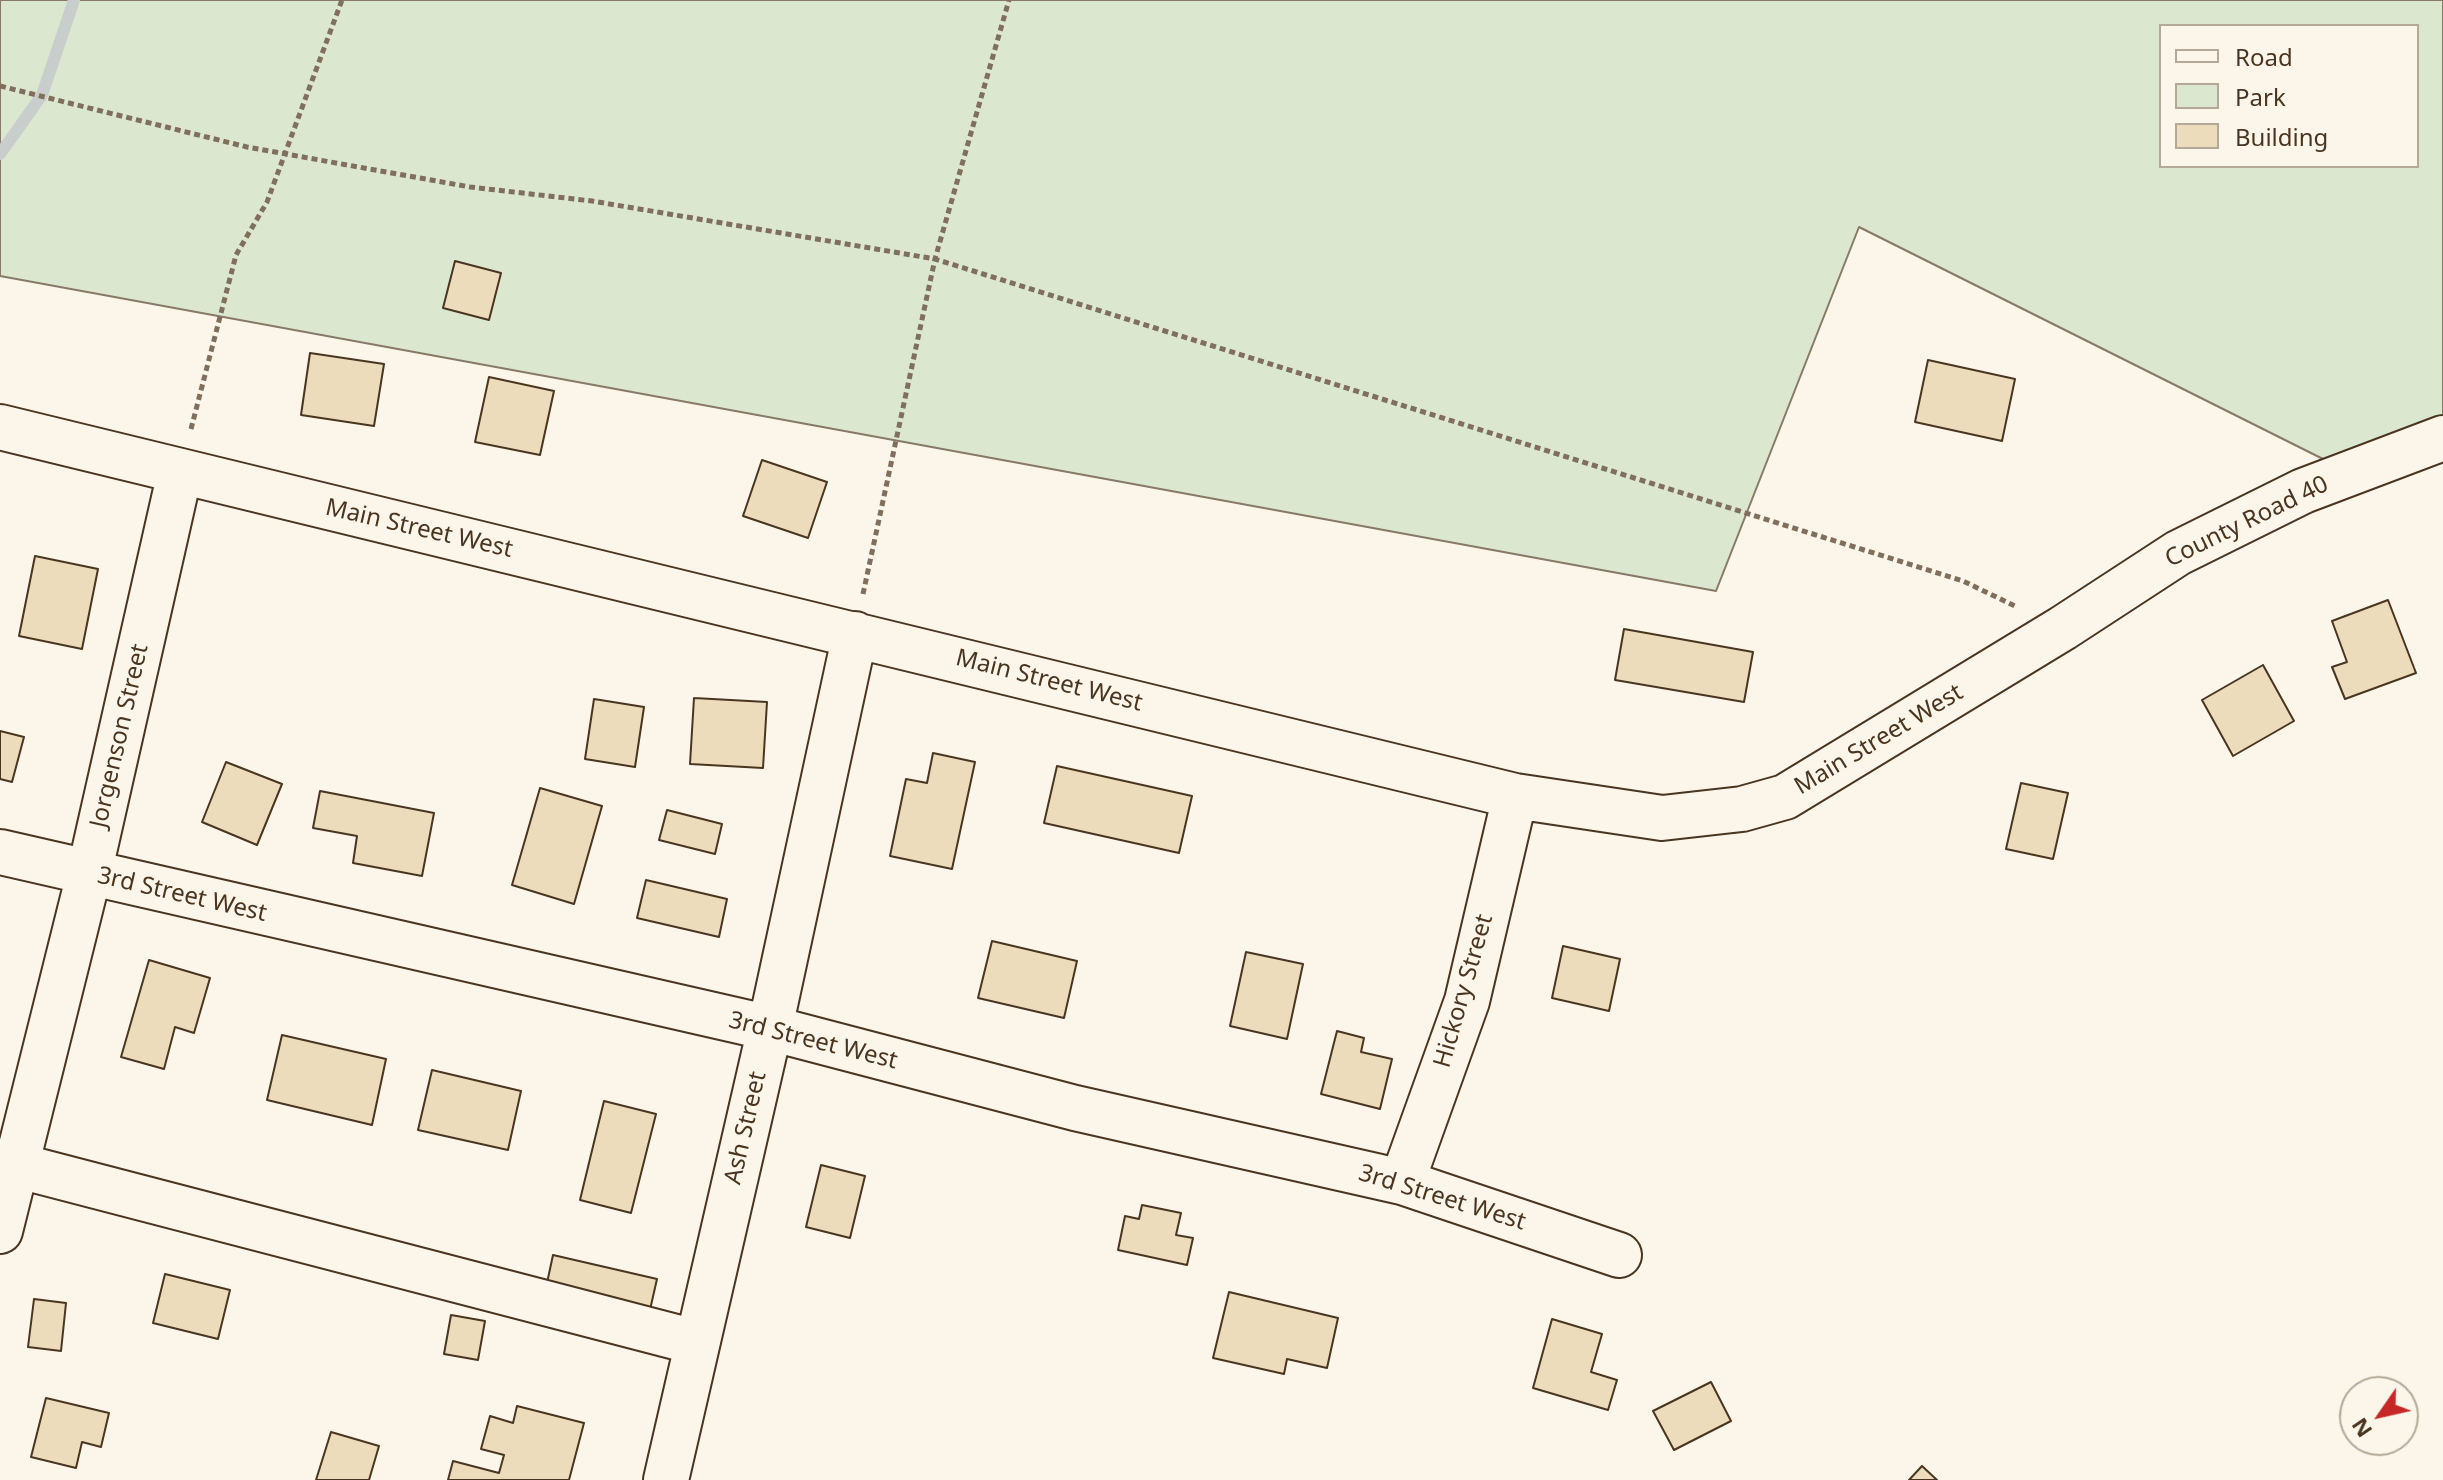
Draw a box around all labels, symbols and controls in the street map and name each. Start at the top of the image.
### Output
legend [2159,24,2419,168]
text: Road [2235,40,2293,73]
text: Park [2235,80,2286,113]
text: Building [2235,120,2328,153]
street label: County Road 40 [2161,470,2333,574]
street label: Main Street West [323,493,515,565]
street label: Jorgenson Street [85,641,155,831]
street label: Main Street West [953,644,1145,718]
street label: Main Street West [1790,678,1968,802]
street label: 3rd Street West [95,862,269,928]
street label: Hickory Street [1428,911,1500,1071]
street label: 3rd Street West [726,1006,900,1076]
street label: Ash Street [719,1069,773,1187]
street label: 3rd Street West [1355,1159,1529,1237]
north arrow [2339,1376,2419,1456]
text: N [2343,1413,2378,1444]

